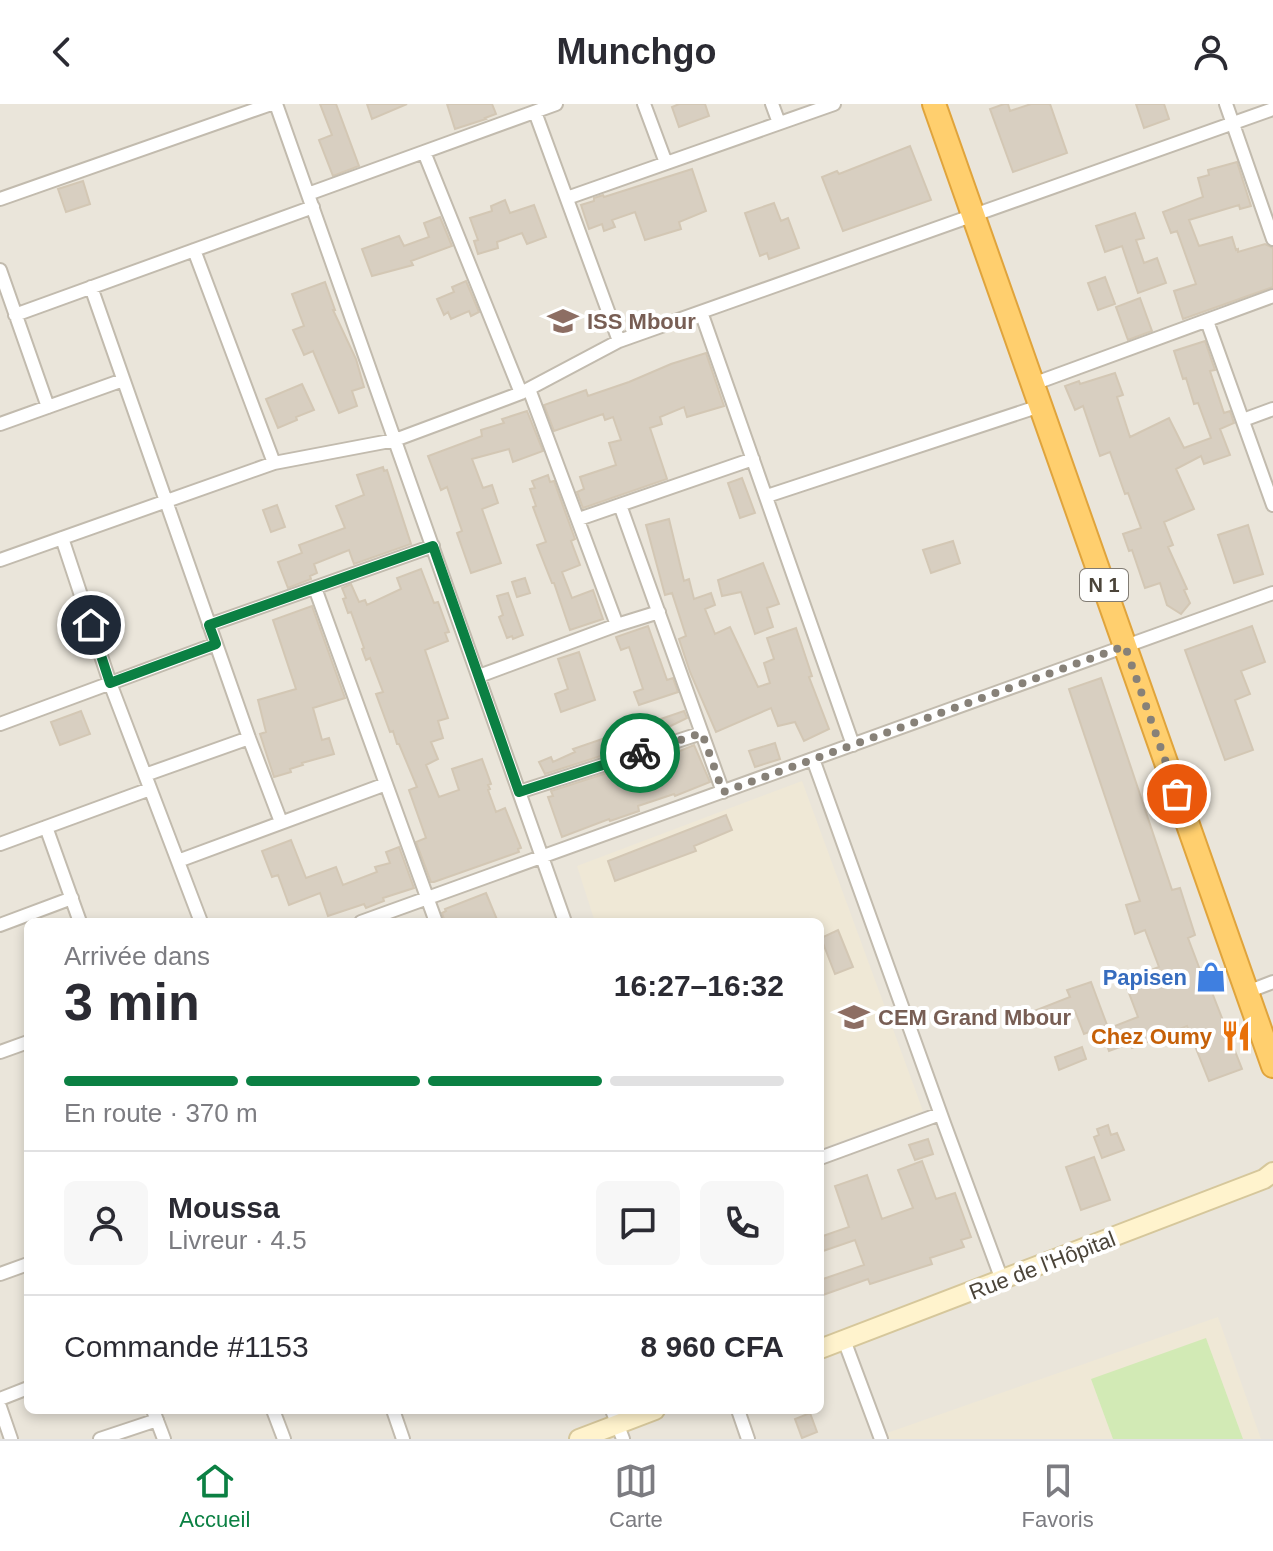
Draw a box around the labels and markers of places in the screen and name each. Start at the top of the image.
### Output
school or university icon: ISS Mbour [546,304,580,338]
place label: ISS Mbour [587,309,696,334]
pin [57,591,125,659]
pin [1143,760,1211,828]
shop icon: Papisen [1194,960,1228,994]
place label: Papisen [1103,965,1187,990]
school or university icon: CEM Grand Mbour [837,1000,871,1034]
place label: CEM Grand Mbour [878,1005,1072,1030]
restaurant icon: Chez Oumy [1219,1019,1253,1053]
place label: Chez Oumy [1091,1024,1213,1049]

